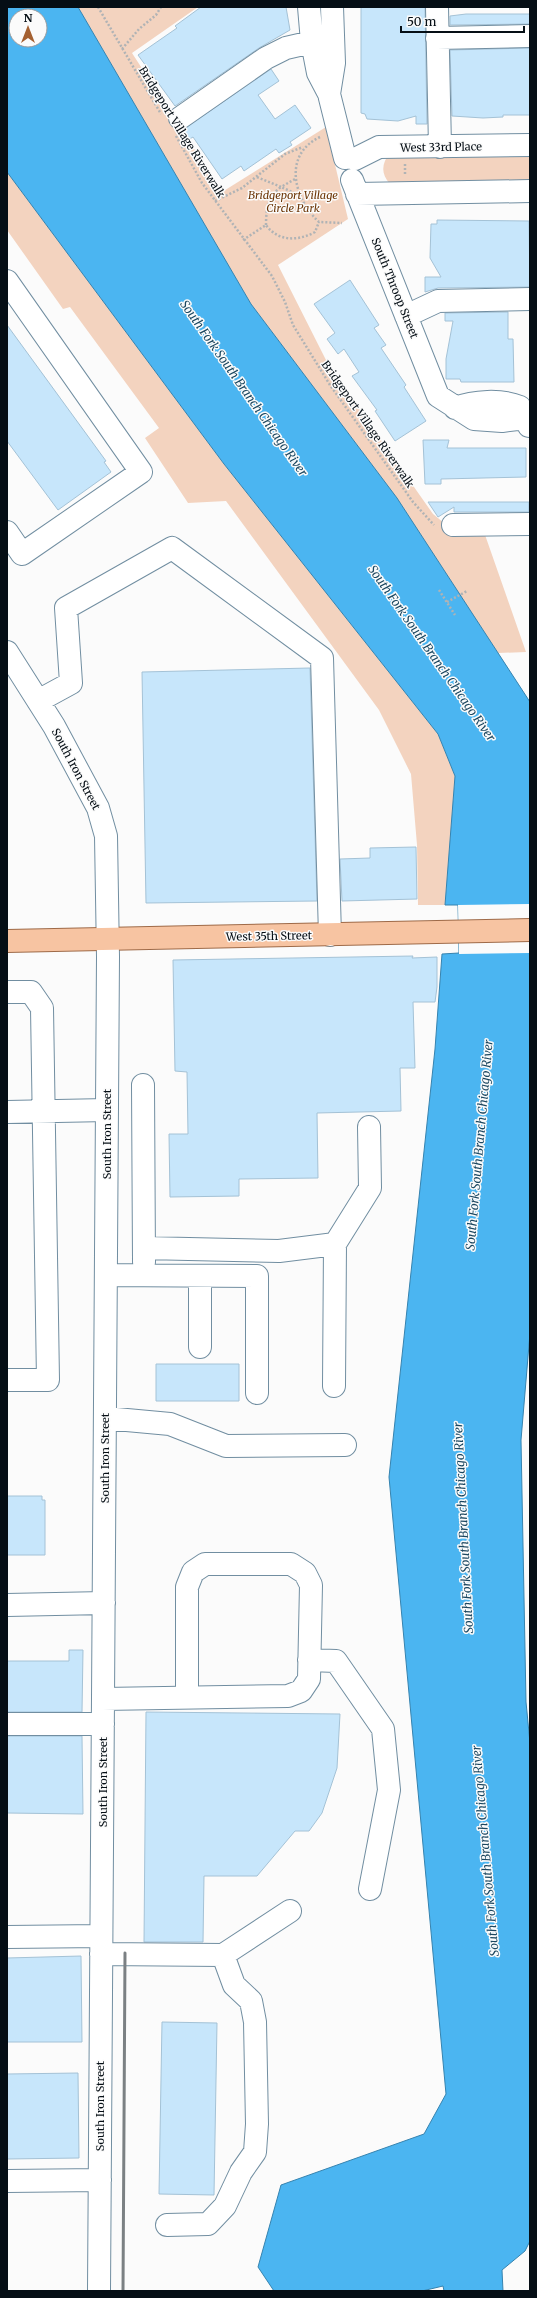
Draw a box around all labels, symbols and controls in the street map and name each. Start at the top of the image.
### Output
north arrow [8,8,48,48]
scale bar [401,8,524,34]
text: N [24,11,33,25]
text: 50 m [407,14,436,29]
street label: Bridgeport Village Riverwalk [136,64,228,200]
street label: West 33rd Place [399,139,482,155]
park label: Bridgeport Village Circle Park [248,188,338,215]
street label: South Throop Street [368,236,422,341]
water label: South Fork South Branch Chicago River [177,297,311,480]
street label: Bridgeport Village Riverwalk [319,358,417,490]
water label: South Fork South Branch Chicago River [365,562,499,745]
street label: South Iron Street [49,726,104,813]
street label: West 35th Street [225,928,313,944]
water label: South Fork South Branch Chicago River [462,1038,496,1251]
street label: South Iron Street [100,1088,114,1179]
street label: South Iron Street [98,1412,112,1503]
water label: South Fork South Branch Chicago River [450,1421,476,1634]
street label: South Iron Street [96,1736,110,1827]
water label: South Fork South Branch Chicago River [468,1744,502,1957]
street label: South Iron Street [93,2060,107,2151]

